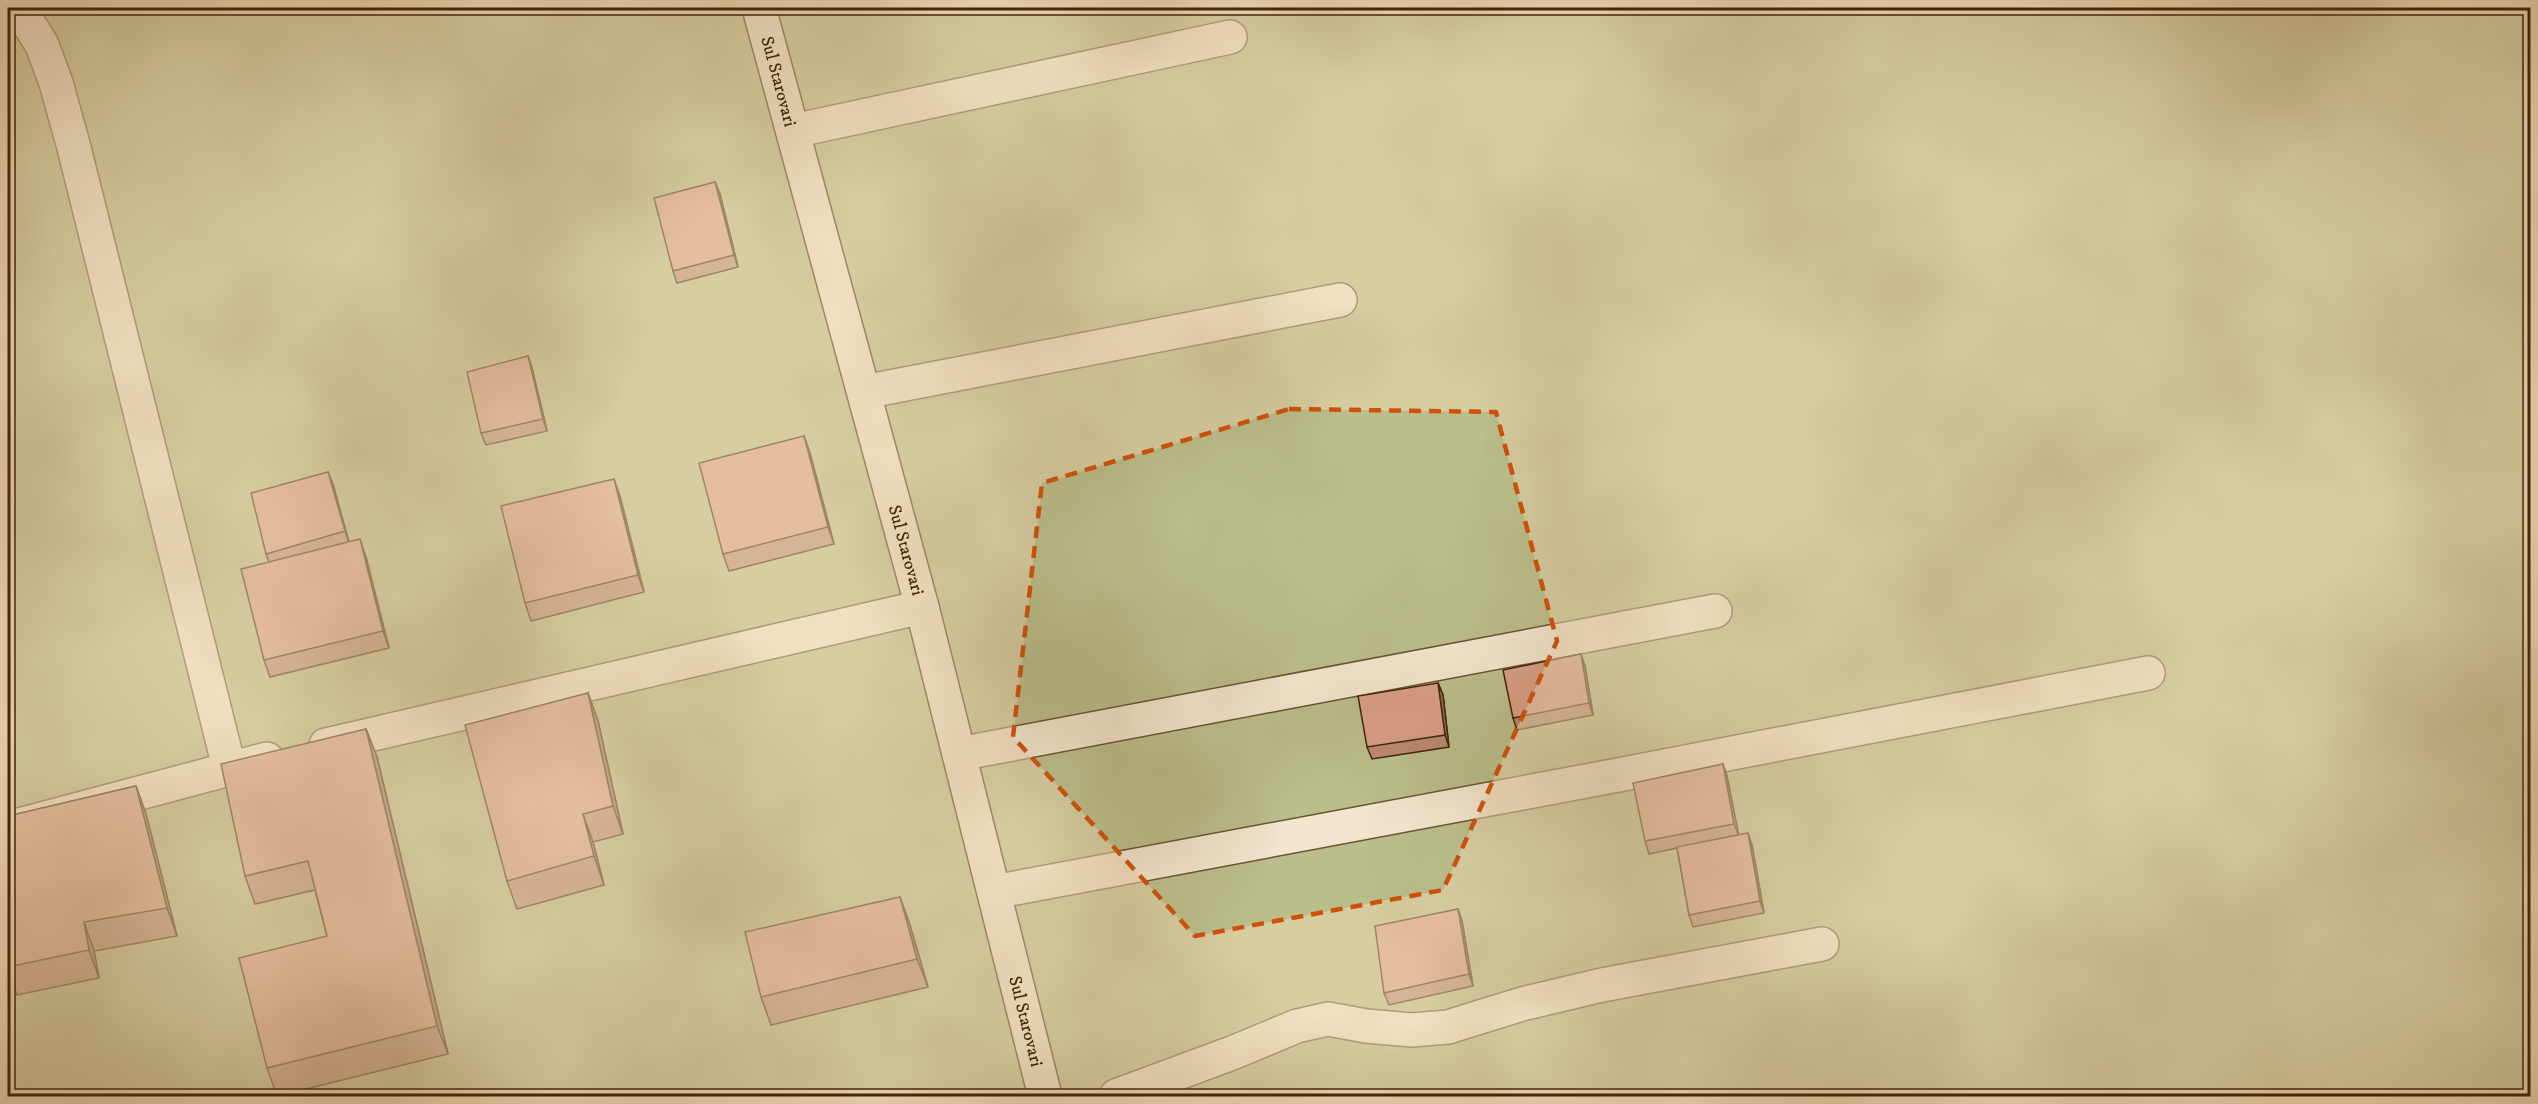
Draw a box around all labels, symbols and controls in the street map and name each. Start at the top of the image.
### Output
street label: Sul Starovari [755,34,801,129]
street label: Sul Starovari [883,503,928,598]
street label: Sul Starovari [1003,974,1047,1069]

